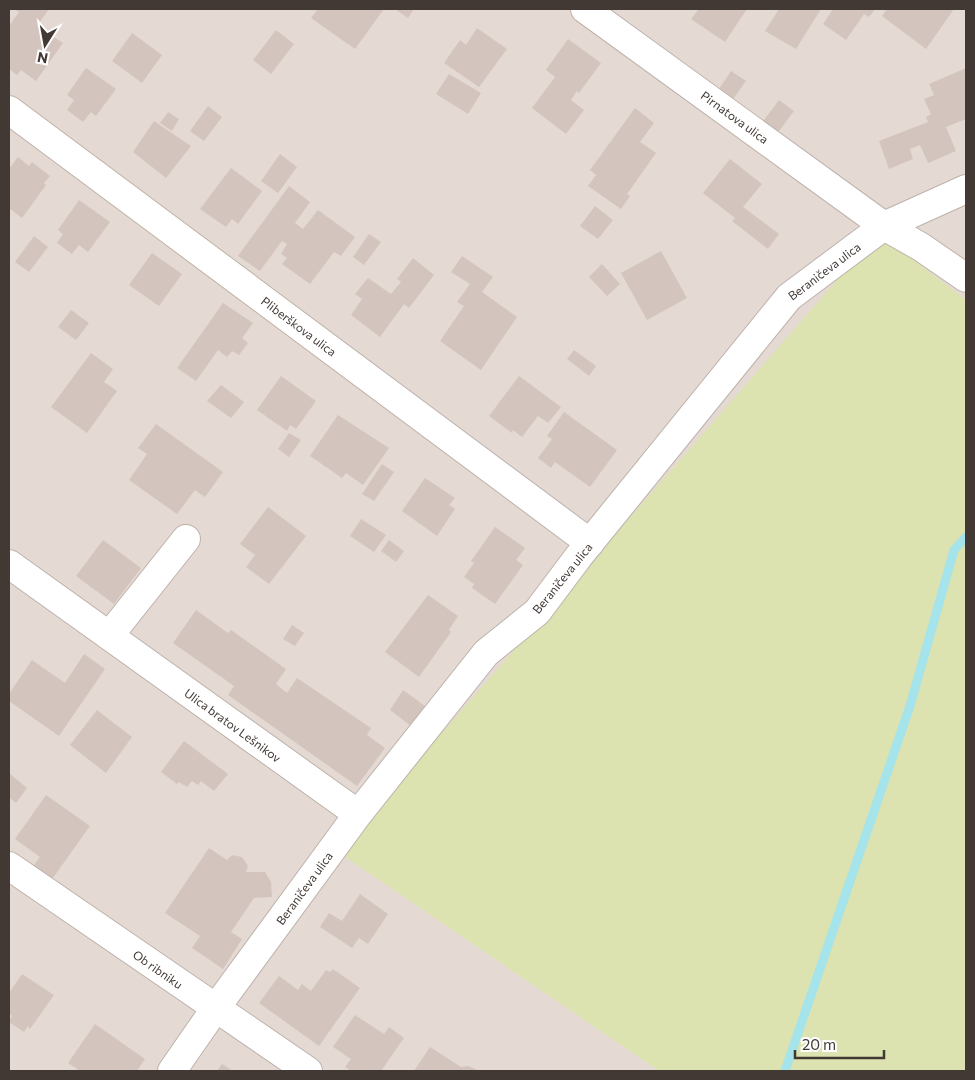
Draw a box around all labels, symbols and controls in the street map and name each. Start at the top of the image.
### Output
north arrow [20,20,70,70]
text: N [36,49,49,68]
street label: Pirnatova ulica [699,88,771,146]
street label: Beraničeva ulica [785,239,863,303]
street label: Pliberškova ulica [259,293,339,359]
street label: Beraničeva ulica [529,540,595,616]
street label: Ulica bratov Lešnikov [182,685,284,765]
street label: Beraničeva ulica [273,849,335,927]
street label: Ob ribniku [130,947,186,991]
scale bar [795,1028,884,1060]
text: 20 m [802,1035,836,1053]

